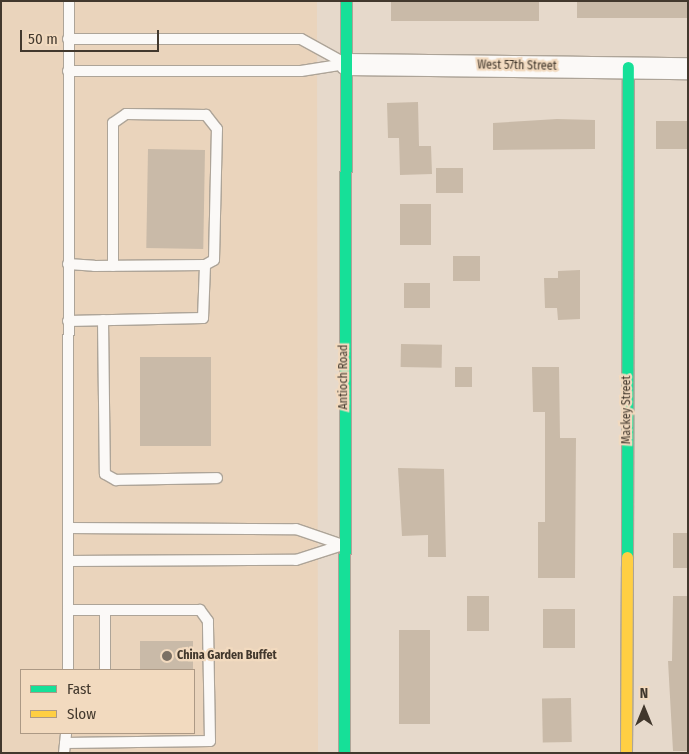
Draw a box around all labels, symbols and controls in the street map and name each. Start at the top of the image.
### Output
scale bar [22,20,161,52]
text: 50 m [28,30,58,48]
street label: West 57th Street [477,58,557,74]
street label: Antioch Road [337,344,351,410]
street label: Mackey Street [620,376,634,444]
place label: China Garden Buffet [177,649,277,663]
marker: China Garden Buffet [161,650,173,662]
legend [20,669,195,734]
text: Fast [67,680,91,698]
north arrow [619,684,669,734]
text: N [640,685,648,702]
text: Slow [67,705,96,723]

